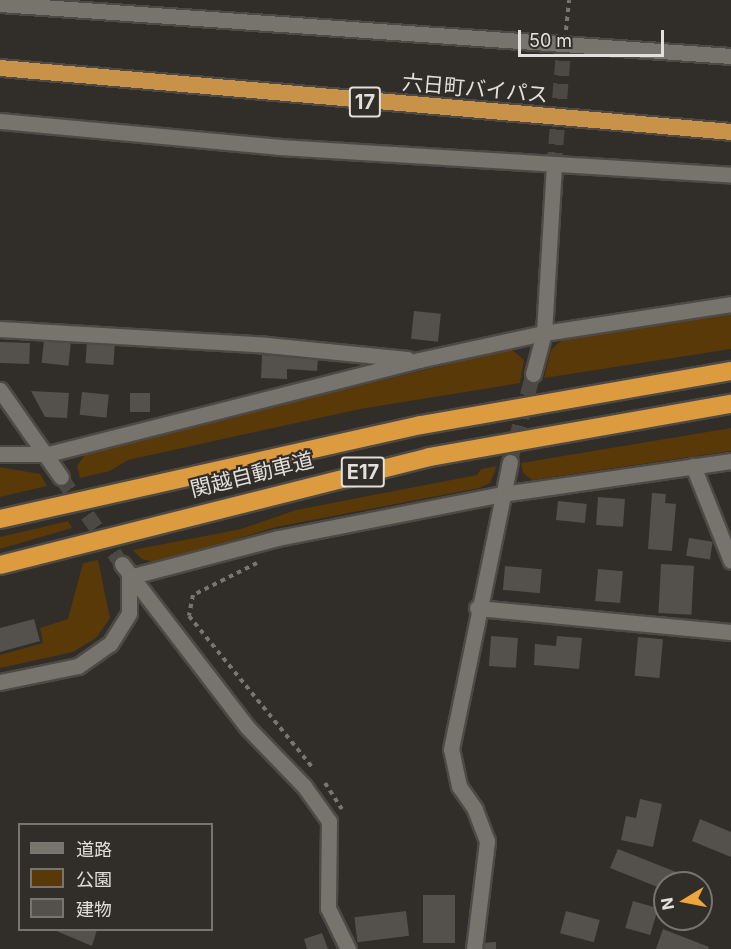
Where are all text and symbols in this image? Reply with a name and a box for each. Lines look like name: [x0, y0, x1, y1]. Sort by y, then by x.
scale bar: [521, 18, 666, 56]
text: 50 m: [529, 30, 572, 51]
street label: 六日町バイパス: [401, 70, 549, 108]
road number: 17: [348, 85, 382, 119]
street label: 関越自動車道: [188, 448, 316, 502]
road number: E17: [340, 455, 386, 489]
legend: [18, 823, 213, 931]
text: 道路: [76, 839, 112, 860]
text: 公園: [76, 869, 112, 890]
north arrow: [653, 871, 713, 931]
text: N: [656, 896, 678, 912]
text: 建物: [76, 899, 112, 920]

